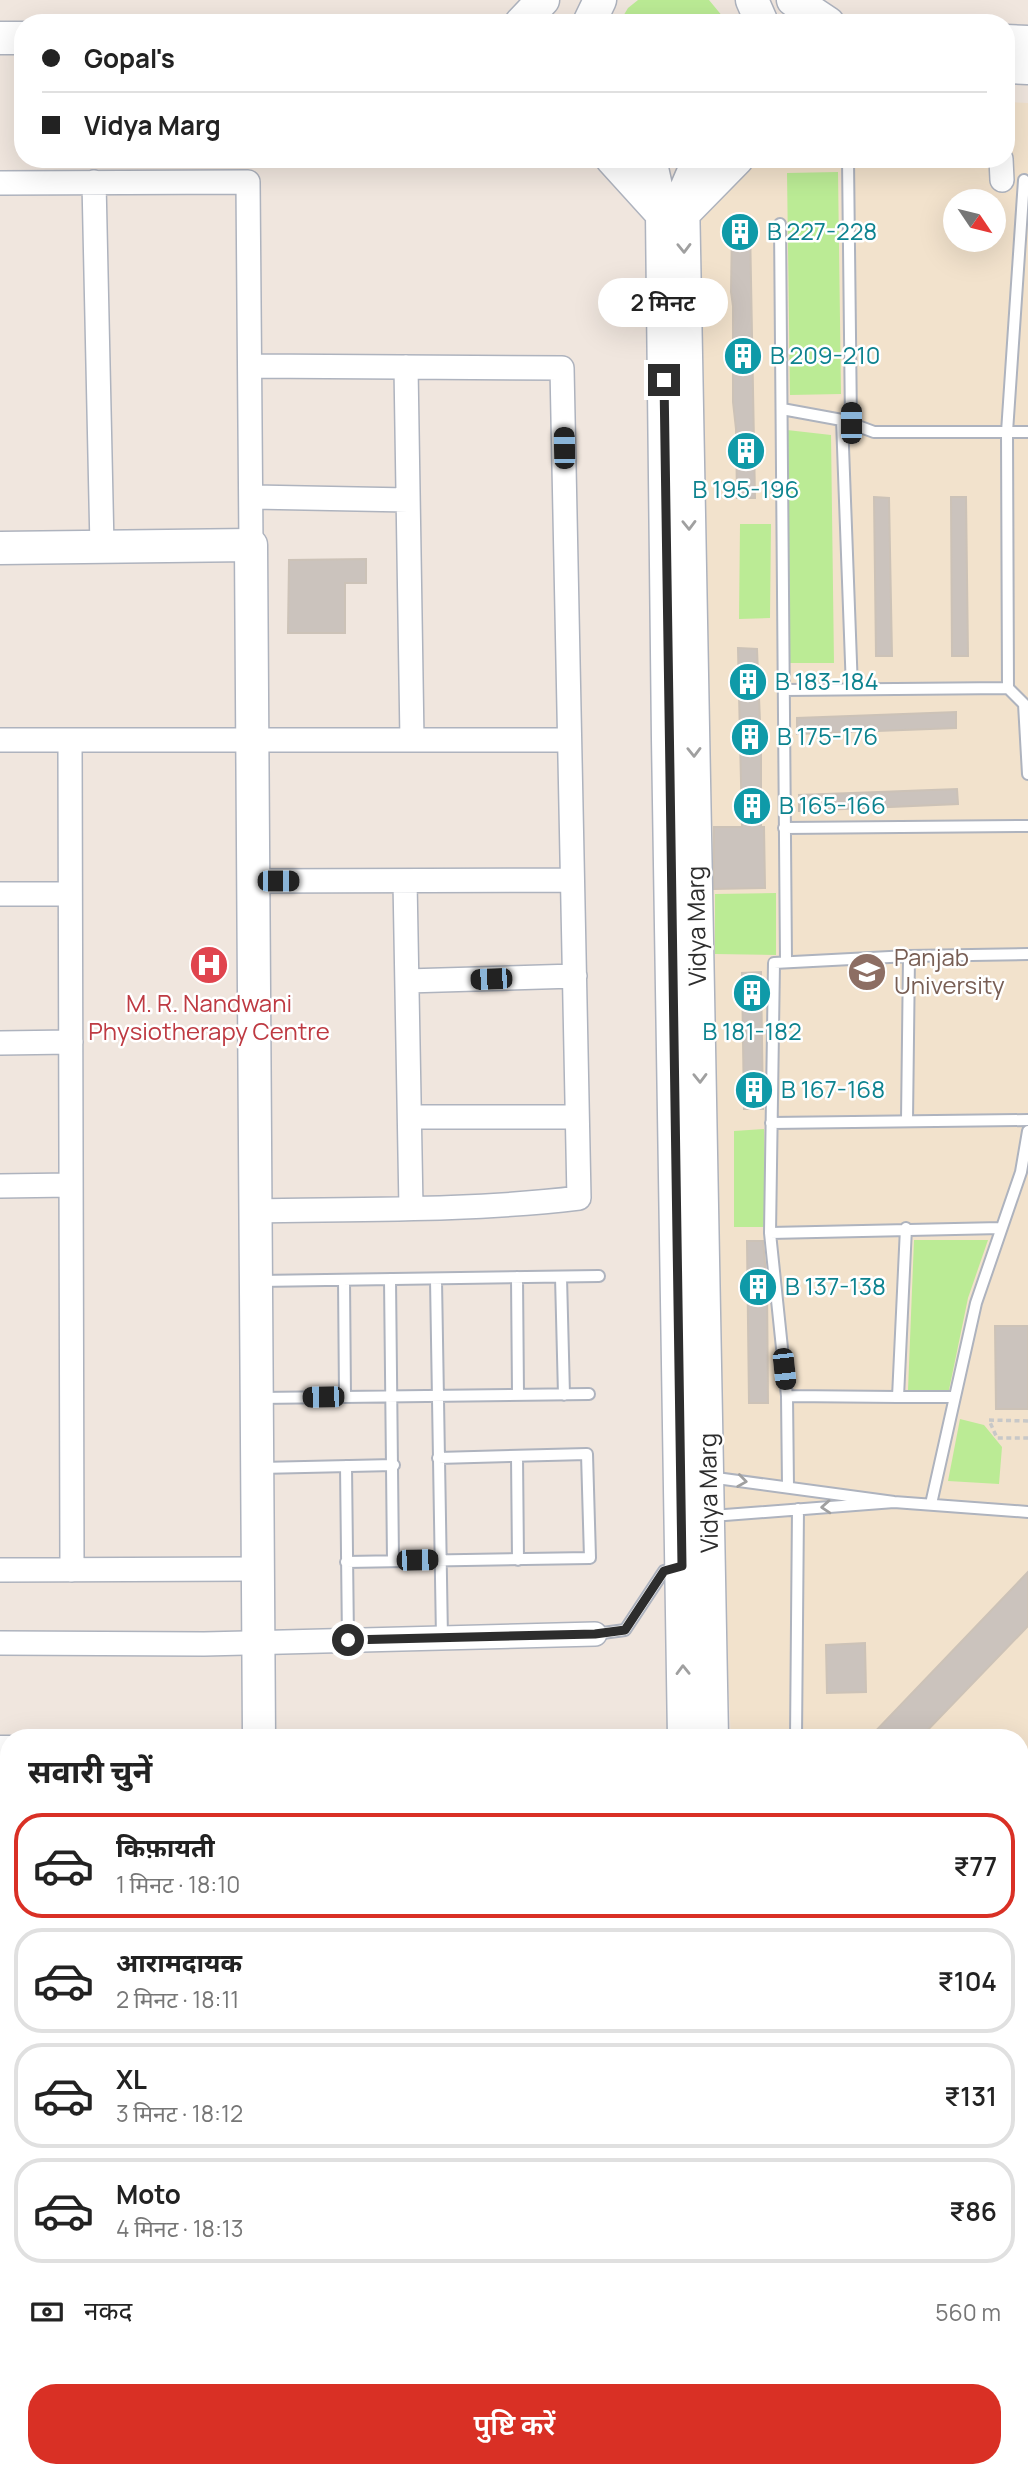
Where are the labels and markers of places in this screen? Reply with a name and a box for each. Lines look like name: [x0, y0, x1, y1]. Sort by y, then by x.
building icon: B 227-228: [719, 211, 761, 253]
place label: B 227-228: [767, 214, 877, 247]
building icon: B 209-210: [722, 335, 764, 377]
place label: B 209-210: [770, 338, 881, 371]
building icon: B 195-196: [725, 430, 767, 472]
place label: B 195-196: [693, 472, 799, 505]
building icon: B 183-184: [727, 661, 769, 703]
place label: B 183-184: [775, 664, 879, 697]
building icon: B 175-176: [729, 716, 771, 758]
place label: B 175-176: [777, 719, 878, 752]
building icon: B 165-166: [731, 785, 773, 827]
place label: B 165-166: [779, 788, 886, 821]
place label: Panjab University: [894, 940, 1005, 1001]
hospital icon: M. R. Nandwani Physiotherapy Centre: [188, 944, 230, 986]
school or university icon: Panjab University: [846, 951, 888, 993]
building icon: B 181-182: [731, 972, 773, 1014]
place label: M. R. Nandwani Physiotherapy Centre: [88, 986, 330, 1047]
place label: B 181-182: [702, 1014, 802, 1047]
building icon: B 167-168: [733, 1069, 775, 1111]
place label: B 167-168: [781, 1072, 885, 1105]
building icon: B 137-138: [737, 1266, 779, 1308]
place label: B 137-138: [785, 1269, 886, 1302]

